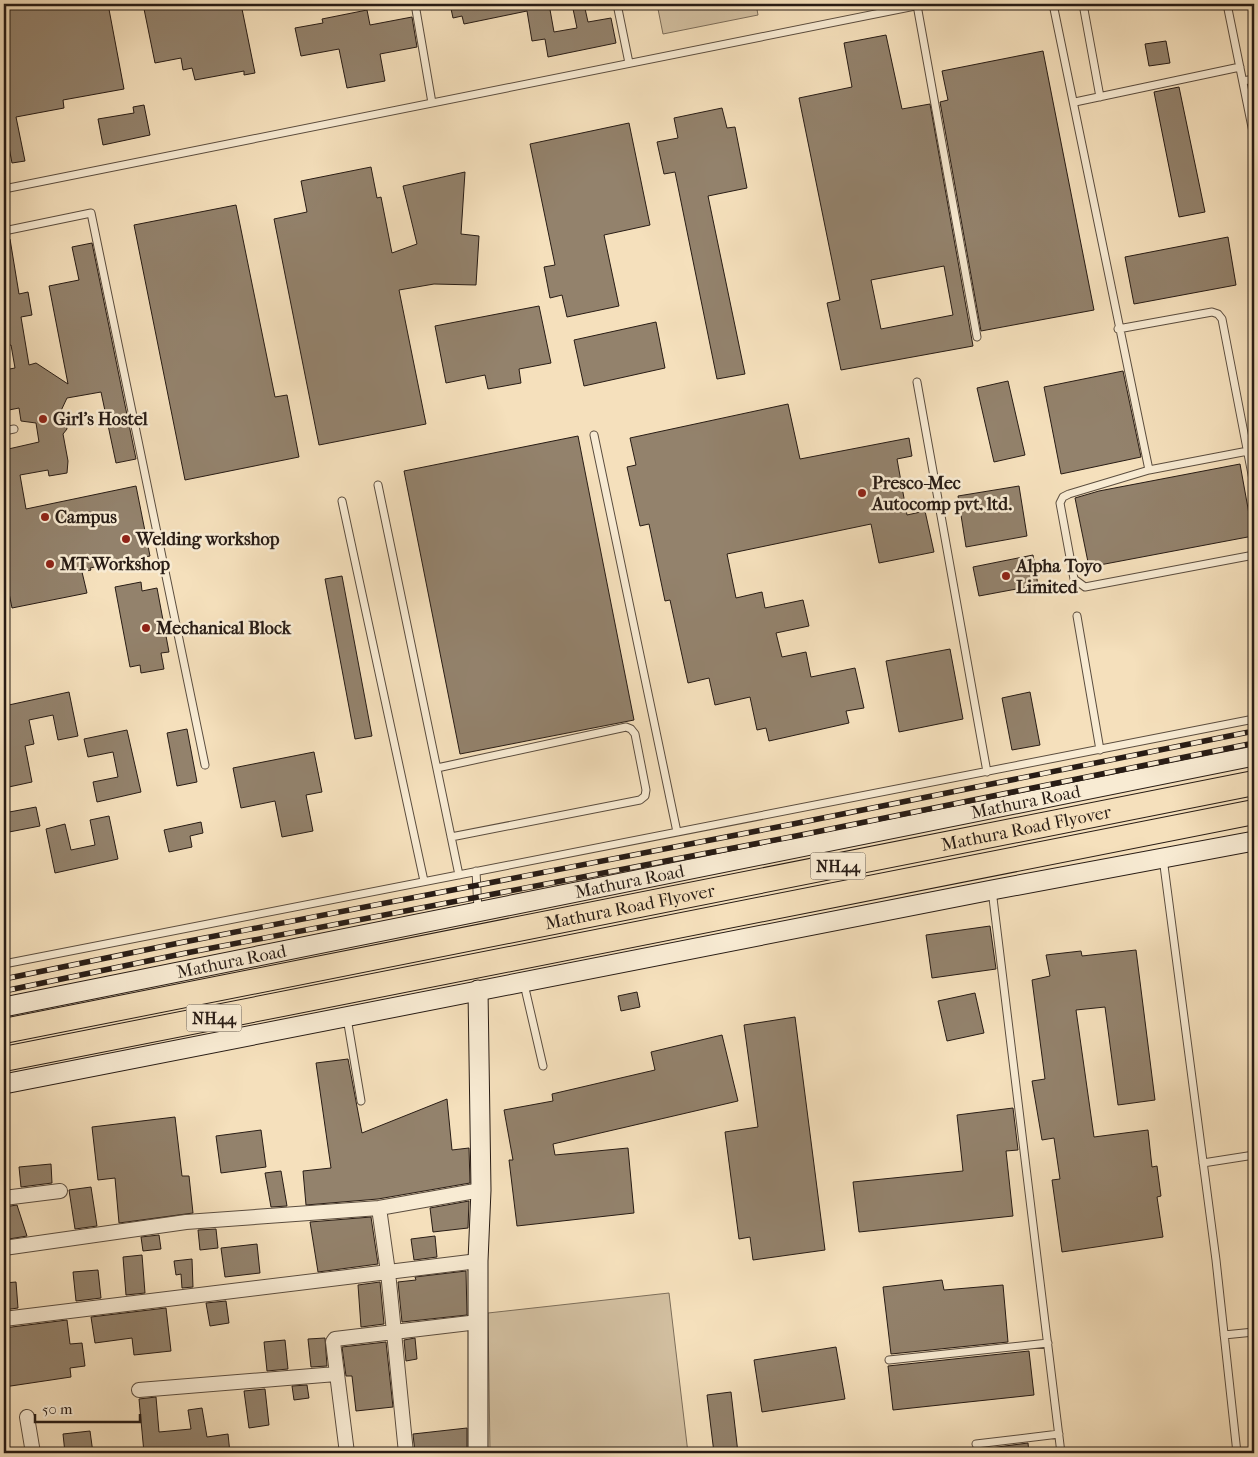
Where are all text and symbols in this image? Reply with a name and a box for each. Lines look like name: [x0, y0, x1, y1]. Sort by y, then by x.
place label: Girl's Hostel: [53, 409, 149, 430]
marker: Girl's Hostel: [37, 413, 49, 425]
place label: Presco-Mec Autocomp pvt. ltd.: [871, 473, 1012, 515]
marker: Presco-Mec Autocomp pvt. ltd.: [856, 487, 868, 499]
place label: Campus: [55, 507, 117, 528]
marker: Campus: [39, 511, 51, 523]
place label: Welding workshop: [135, 529, 280, 550]
marker: Welding workshop: [120, 533, 132, 545]
place label: MT Workshop: [59, 554, 170, 575]
place label: Alpha Toyo Limited: [1015, 556, 1102, 598]
marker: MT Workshop: [44, 558, 56, 570]
marker: Alpha Toyo Limited: [1000, 570, 1012, 582]
place label: Mechanical Block: [155, 618, 292, 639]
marker: Mechanical Block: [140, 622, 152, 634]
street label: Mathura Road: [969, 781, 1083, 824]
street label: Mathura Road Flyover: [939, 802, 1113, 856]
road number: NH44: [810, 852, 866, 879]
street label: Mathura Road: [573, 861, 686, 903]
street label: Mathura Road Flyover: [543, 880, 717, 934]
street label: Mathura Road: [175, 941, 288, 983]
road number: NH44: [186, 1004, 242, 1032]
scale bar: [35, 1392, 140, 1424]
text: 50 m: [42, 1400, 73, 1418]

